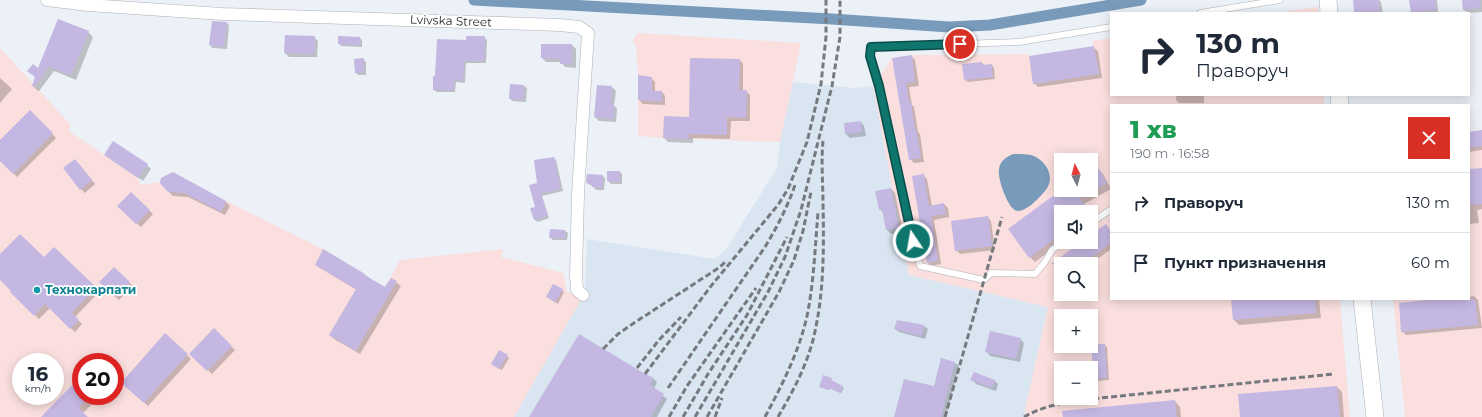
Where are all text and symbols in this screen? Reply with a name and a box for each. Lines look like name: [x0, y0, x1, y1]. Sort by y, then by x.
street label: Lvivska Street: [410, 12, 492, 29]
text: 130 m: [1196, 26, 1280, 60]
pin: [943, 27, 977, 61]
icon: right: [1130, 28, 1182, 80]
icon: arrive: [949, 33, 971, 55]
text: Праворуч: [1196, 60, 1289, 82]
text: 1 хв: [1130, 115, 1177, 144]
button: close: [1408, 117, 1450, 159]
text: 190 m · 16:58: [1130, 145, 1210, 161]
north arrow: [1054, 153, 1098, 197]
map controls: [1054, 153, 1098, 405]
icon: right: [1130, 192, 1152, 214]
text: Праворуч: [1164, 193, 1244, 212]
text: 130 m: [1406, 193, 1450, 212]
button: sound: [1054, 205, 1098, 249]
position arrow: [892, 220, 934, 262]
icon: arrive: [1130, 252, 1152, 274]
text: Пункт призначення: [1164, 253, 1326, 272]
text: 60 m: [1411, 253, 1450, 272]
button: search: [1054, 257, 1098, 301]
place label: Технокарпати: [45, 282, 136, 297]
marker: Технокарпати: [32, 285, 42, 295]
button: +: [1054, 309, 1098, 353]
speed limit sign: 20: [72, 353, 124, 405]
button: −: [1054, 361, 1098, 405]
text: 16: [28, 362, 48, 386]
text: km/h: [25, 382, 51, 395]

